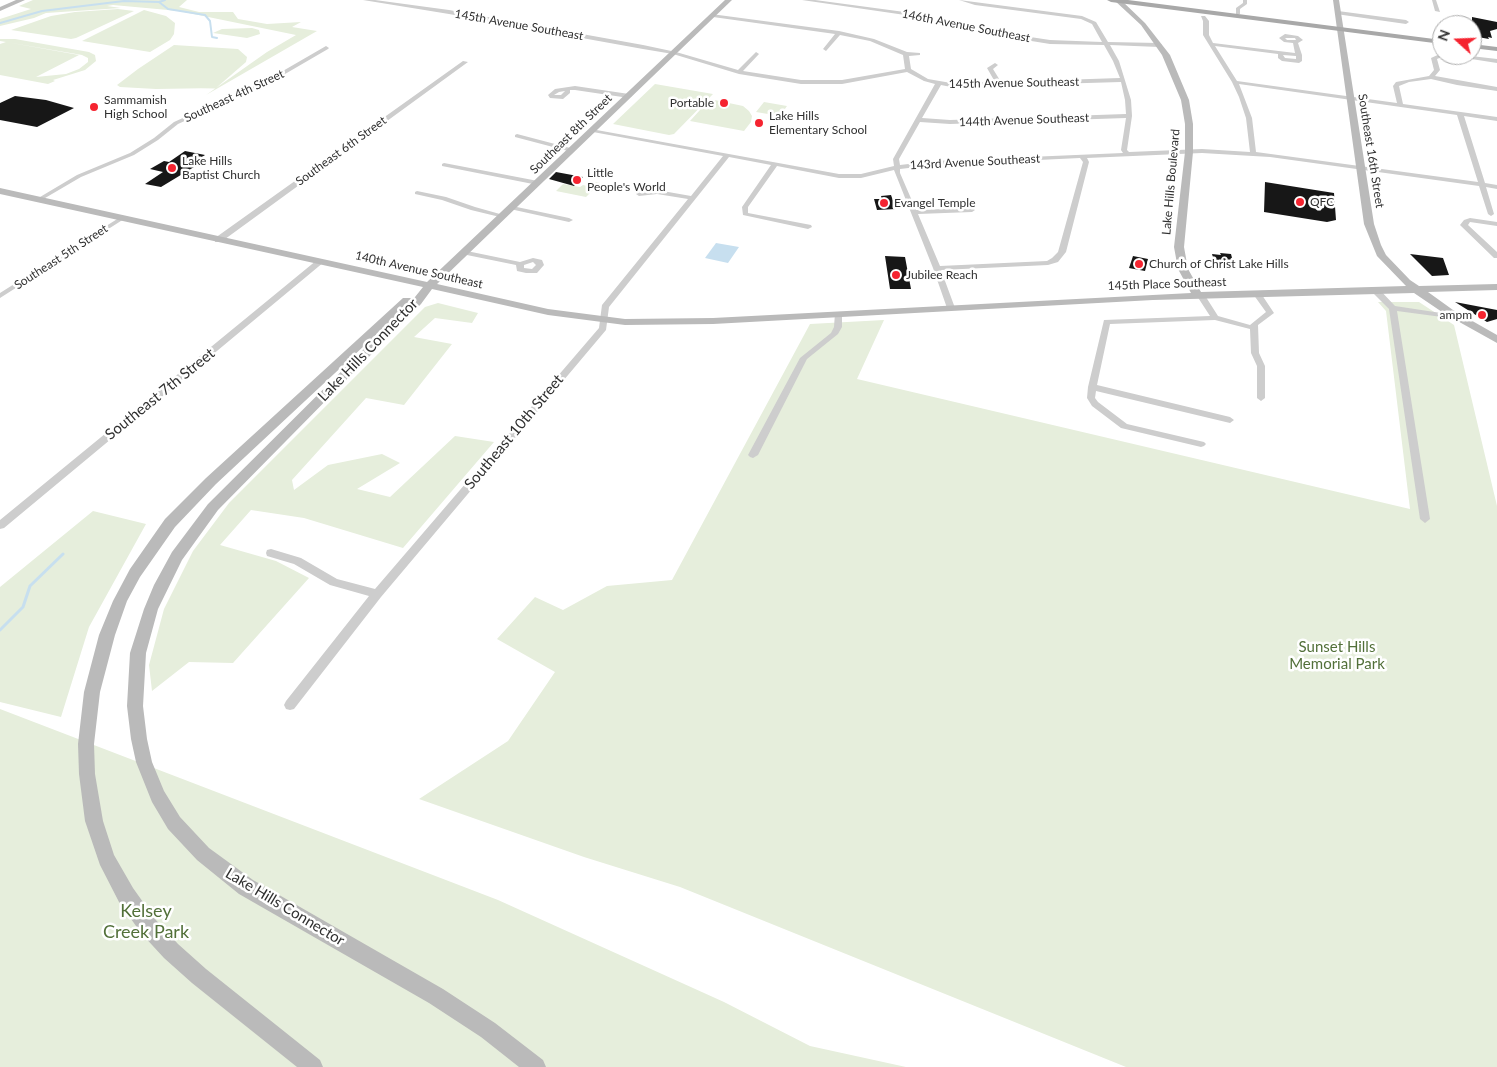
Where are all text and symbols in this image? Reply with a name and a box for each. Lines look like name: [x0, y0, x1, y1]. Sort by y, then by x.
street label: 146th Avenue Southeast: [901, 6, 1031, 46]
street label: 145th Avenue Southeast: [453, 7, 585, 43]
north arrow: [1432, 15, 1482, 65]
text: N: [1434, 27, 1453, 43]
street label: Southeast 4th Street: [182, 67, 286, 125]
street label: 145th Avenue Southeast: [949, 75, 1079, 91]
street label: Southeast 8th Street: [527, 91, 615, 177]
place label: Sammamish High School: [104, 93, 167, 121]
street label: Southeast 16th Street: [1355, 93, 1387, 209]
place label: Portable: [670, 96, 714, 110]
marker: Portable: [718, 97, 730, 109]
marker: Sammamish High School: [88, 101, 100, 113]
place label: Lake Hills Elementary School: [769, 109, 867, 137]
street label: 144th Avenue Southeast: [959, 111, 1089, 129]
street label: Southeast 6th Street: [293, 113, 389, 189]
marker: Lake Hills Elementary School: [753, 117, 765, 129]
street label: Lake Hills Boulevard: [1159, 128, 1183, 236]
street label: 143rd Avenue Southeast: [910, 151, 1040, 173]
place label: Lake Hills Baptist Church: [182, 154, 260, 182]
marker: Lake Hills Baptist Church: [166, 162, 178, 174]
place label: Little People's World: [587, 166, 666, 194]
marker: Little People's World: [571, 174, 583, 186]
place label: QFC: [1310, 195, 1334, 209]
place label: Evangel Temple: [894, 196, 975, 210]
marker: QFC: [1294, 196, 1306, 208]
marker: Evangel Temple: [878, 197, 890, 209]
street label: Southeast 5th Street: [12, 221, 110, 293]
street label: 140th Avenue Southeast: [354, 248, 484, 292]
place label: Church of Christ Lake Hills: [1149, 257, 1289, 271]
marker: Church of Christ Lake Hills: [1133, 258, 1145, 270]
place label: Jubilee Reach: [906, 268, 978, 282]
marker: Jubilee Reach: [890, 269, 902, 281]
street label: 145th Place Southeast: [1107, 275, 1227, 293]
street label: Lake Hills Connector: [314, 295, 422, 405]
place label: ampm: [1440, 308, 1472, 322]
marker: ampm: [1476, 309, 1488, 321]
street label: Southeast 7th Street: [102, 344, 218, 444]
street label: Southeast 10th Street: [461, 371, 567, 493]
park label: Sunset Hills Memorial Park: [1289, 638, 1385, 673]
street label: Lake Hills Connector: [222, 864, 348, 950]
park label: Kelsey Creek Park: [103, 900, 189, 942]

